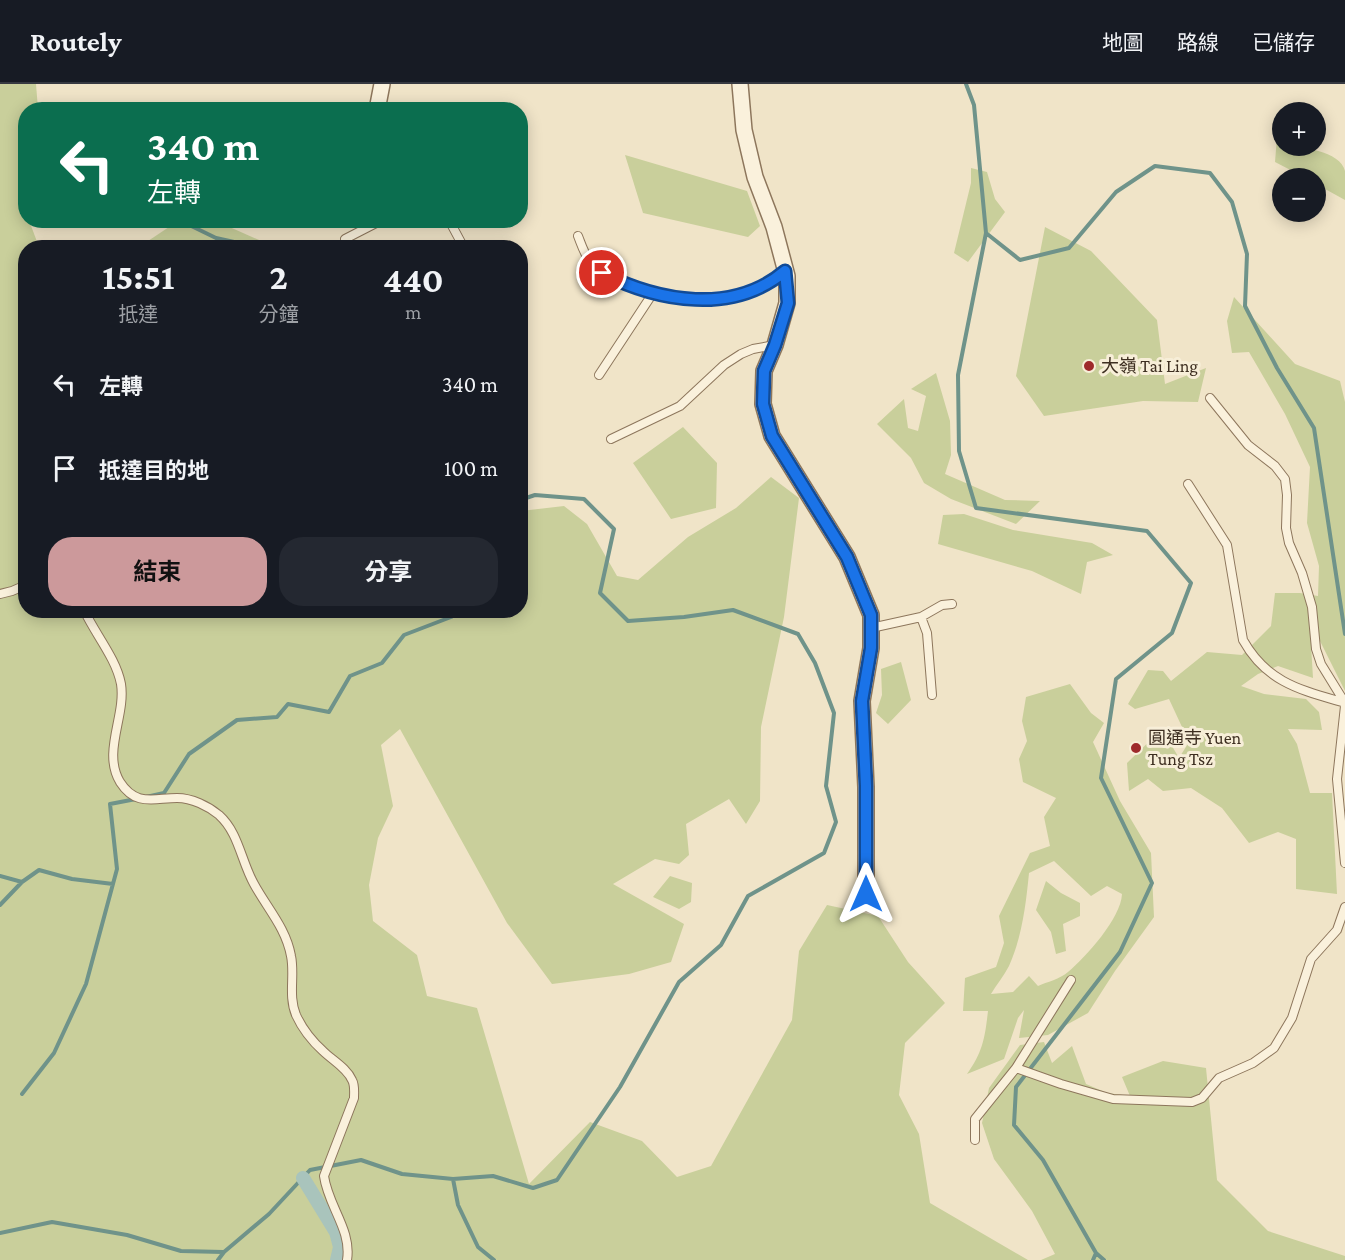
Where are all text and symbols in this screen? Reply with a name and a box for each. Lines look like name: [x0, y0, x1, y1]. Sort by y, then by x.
text: Routely: [30, 26, 122, 57]
text: 地圖: [1102, 31, 1144, 55]
text: 路線: [1177, 31, 1219, 55]
text: 已儲存: [1252, 31, 1315, 55]
map controls: [1272, 102, 1326, 222]
button: +: [1272, 102, 1326, 156]
text: 340 m: [147, 122, 259, 169]
icon: left: [48, 126, 126, 204]
button: −: [1272, 168, 1326, 222]
text: 左轉: [147, 178, 201, 208]
pin: [576, 247, 627, 298]
icon: arrive: [585, 256, 618, 289]
text: 15:51: [102, 257, 174, 297]
text: 2: [269, 257, 288, 297]
text: 440: [383, 260, 444, 300]
text: m: [405, 301, 421, 323]
text: 抵達: [118, 303, 158, 325]
text: 分鐘: [259, 303, 299, 325]
place label: 大嶺 Tai Ling: [1101, 356, 1198, 376]
marker: 大嶺 Tai Ling: [1082, 359, 1096, 373]
icon: left: [48, 368, 81, 401]
text: 340 m: [442, 372, 498, 397]
text: 左轉: [99, 374, 143, 399]
icon: arrive: [48, 452, 81, 485]
text: 100 m: [444, 456, 498, 481]
text: 抵達目的地: [99, 458, 209, 483]
button: 結束: [48, 537, 267, 606]
button: 分享: [279, 537, 498, 606]
place label: 圓通寺 Yuen Tung Tsz: [1148, 728, 1242, 769]
marker: 圓通寺 Yuen Tung Tsz: [1129, 741, 1143, 755]
position arrow: [834, 862, 898, 926]

